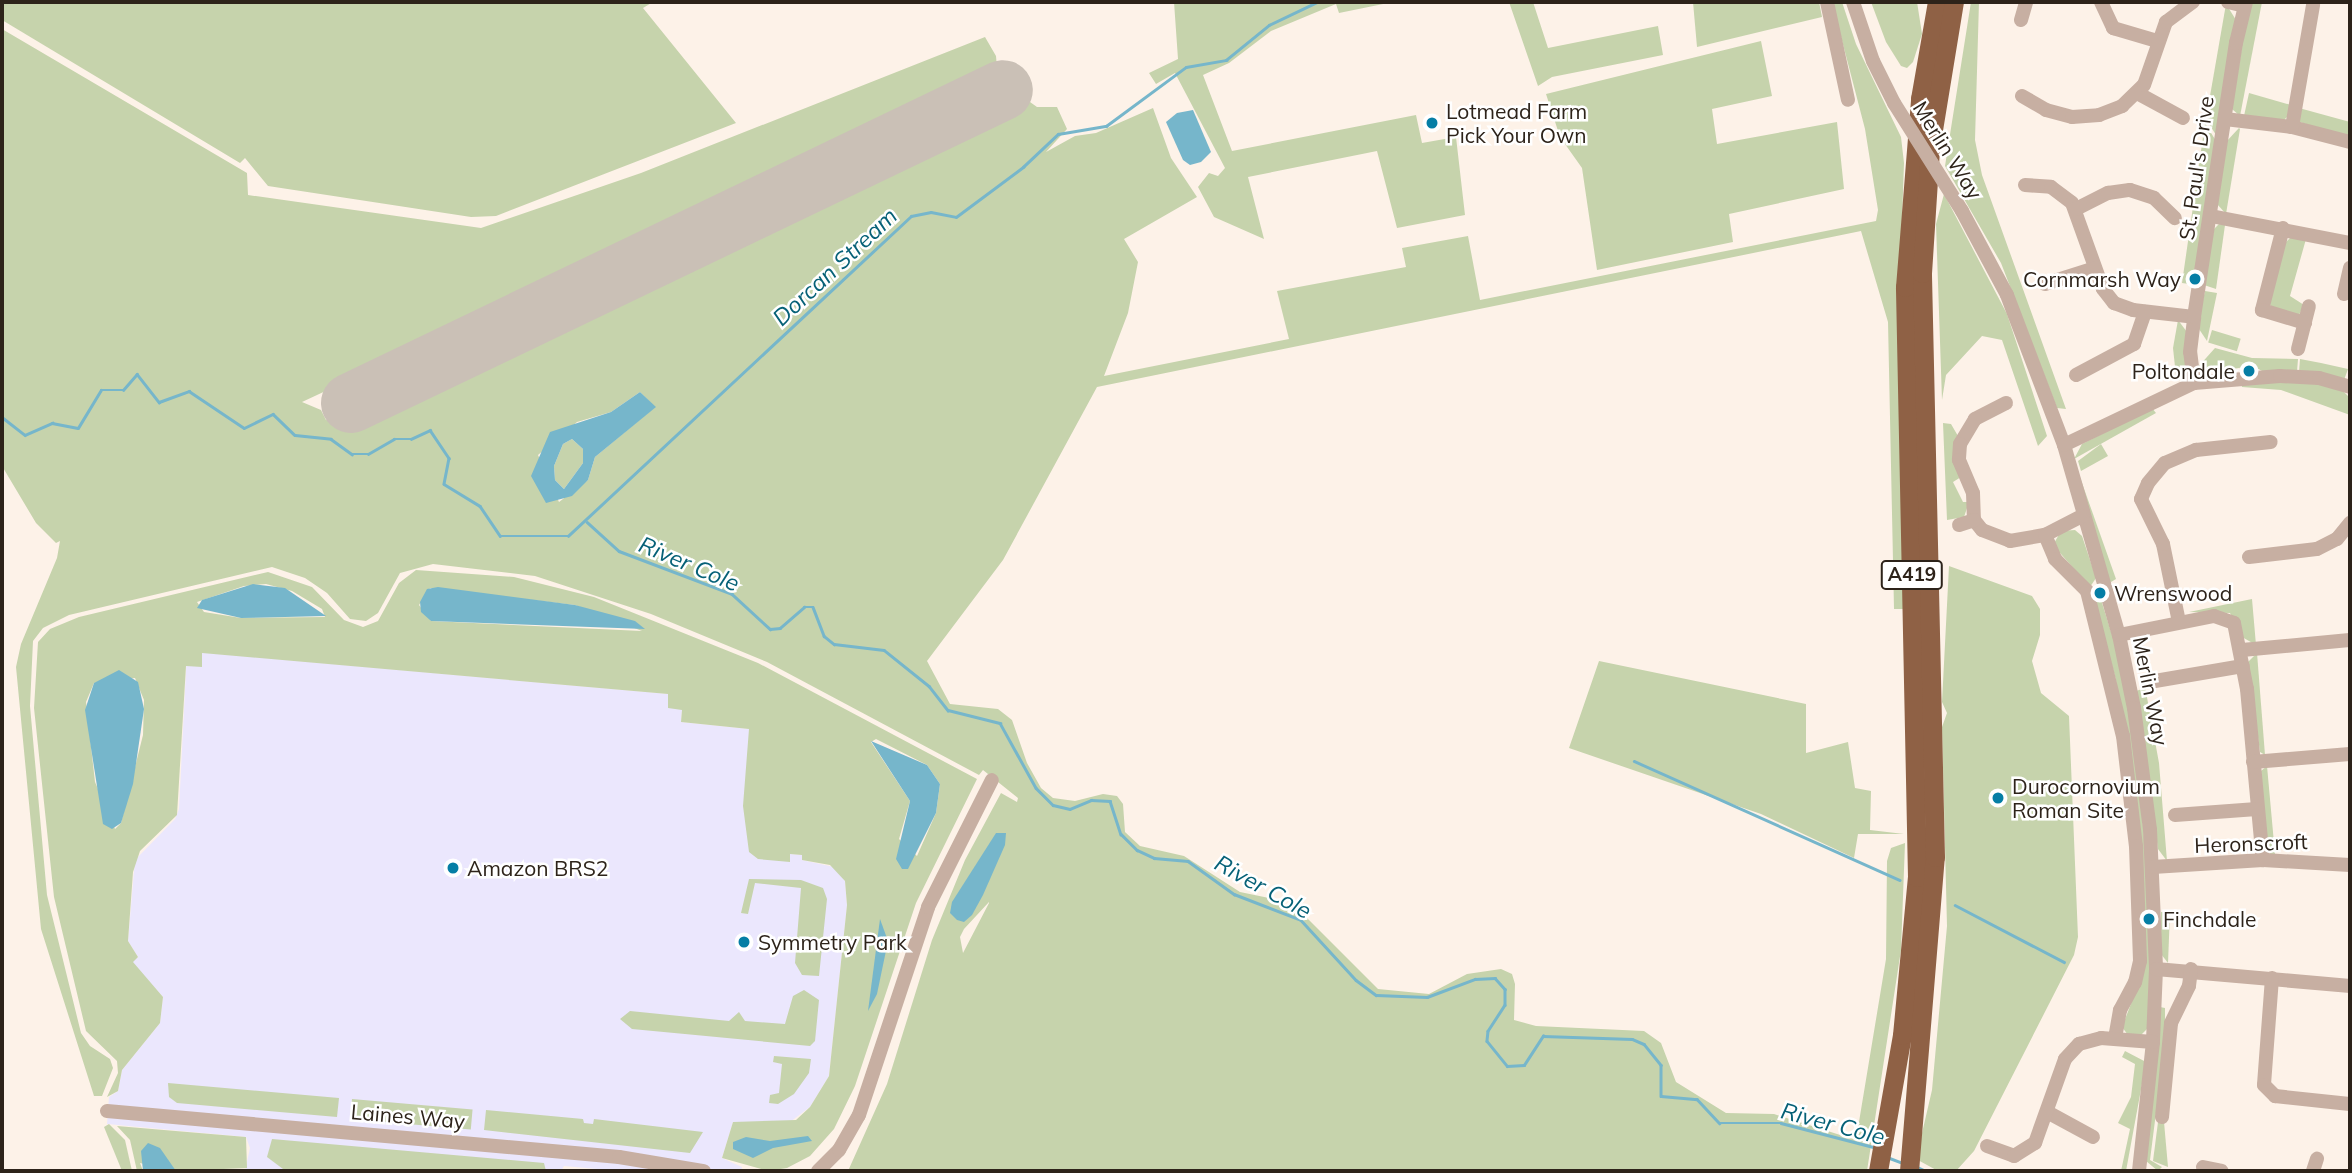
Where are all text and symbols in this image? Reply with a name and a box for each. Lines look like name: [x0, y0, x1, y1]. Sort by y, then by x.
street label: St. Paul's Drive: [2173, 94, 2219, 242]
street label: Merlin Way: [1908, 96, 1988, 204]
place label: Lotmead Farm Pick Your Own: [1446, 98, 1587, 148]
marker: Lotmead Farm Pick Your Own: [1424, 115, 1440, 131]
water label: Dorcan Stream: [767, 202, 903, 332]
place label: Cornmarsh Way: [2023, 266, 2181, 292]
marker: Cornmarsh Way: [2187, 271, 2203, 287]
place label: Poltondale: [2132, 358, 2235, 384]
marker: Poltondale: [2241, 363, 2257, 379]
water label: River Cole: [635, 531, 743, 597]
road number: A419: [1881, 560, 1944, 590]
place label: Wrenswood: [2114, 580, 2232, 606]
marker: Wrenswood: [2092, 585, 2108, 601]
street label: Merlin Way: [2128, 634, 2174, 748]
place label: Durocornovium Roman Site: [2012, 773, 2160, 823]
marker: Durocornovium Roman Site: [1990, 790, 2006, 806]
street label: Heronscroft: [2194, 828, 2308, 858]
water label: River Cole: [1210, 849, 1316, 925]
place label: Amazon BRS2: [467, 855, 608, 881]
marker: Amazon BRS2: [445, 860, 461, 876]
place label: Finchdale: [2163, 906, 2256, 932]
marker: Finchdale: [2141, 911, 2157, 927]
place label: Symmetry Park: [758, 929, 907, 955]
marker: Symmetry Park: [736, 934, 752, 950]
water label: River Cole: [1778, 1097, 1888, 1151]
street label: Laines Way: [350, 1098, 466, 1134]

